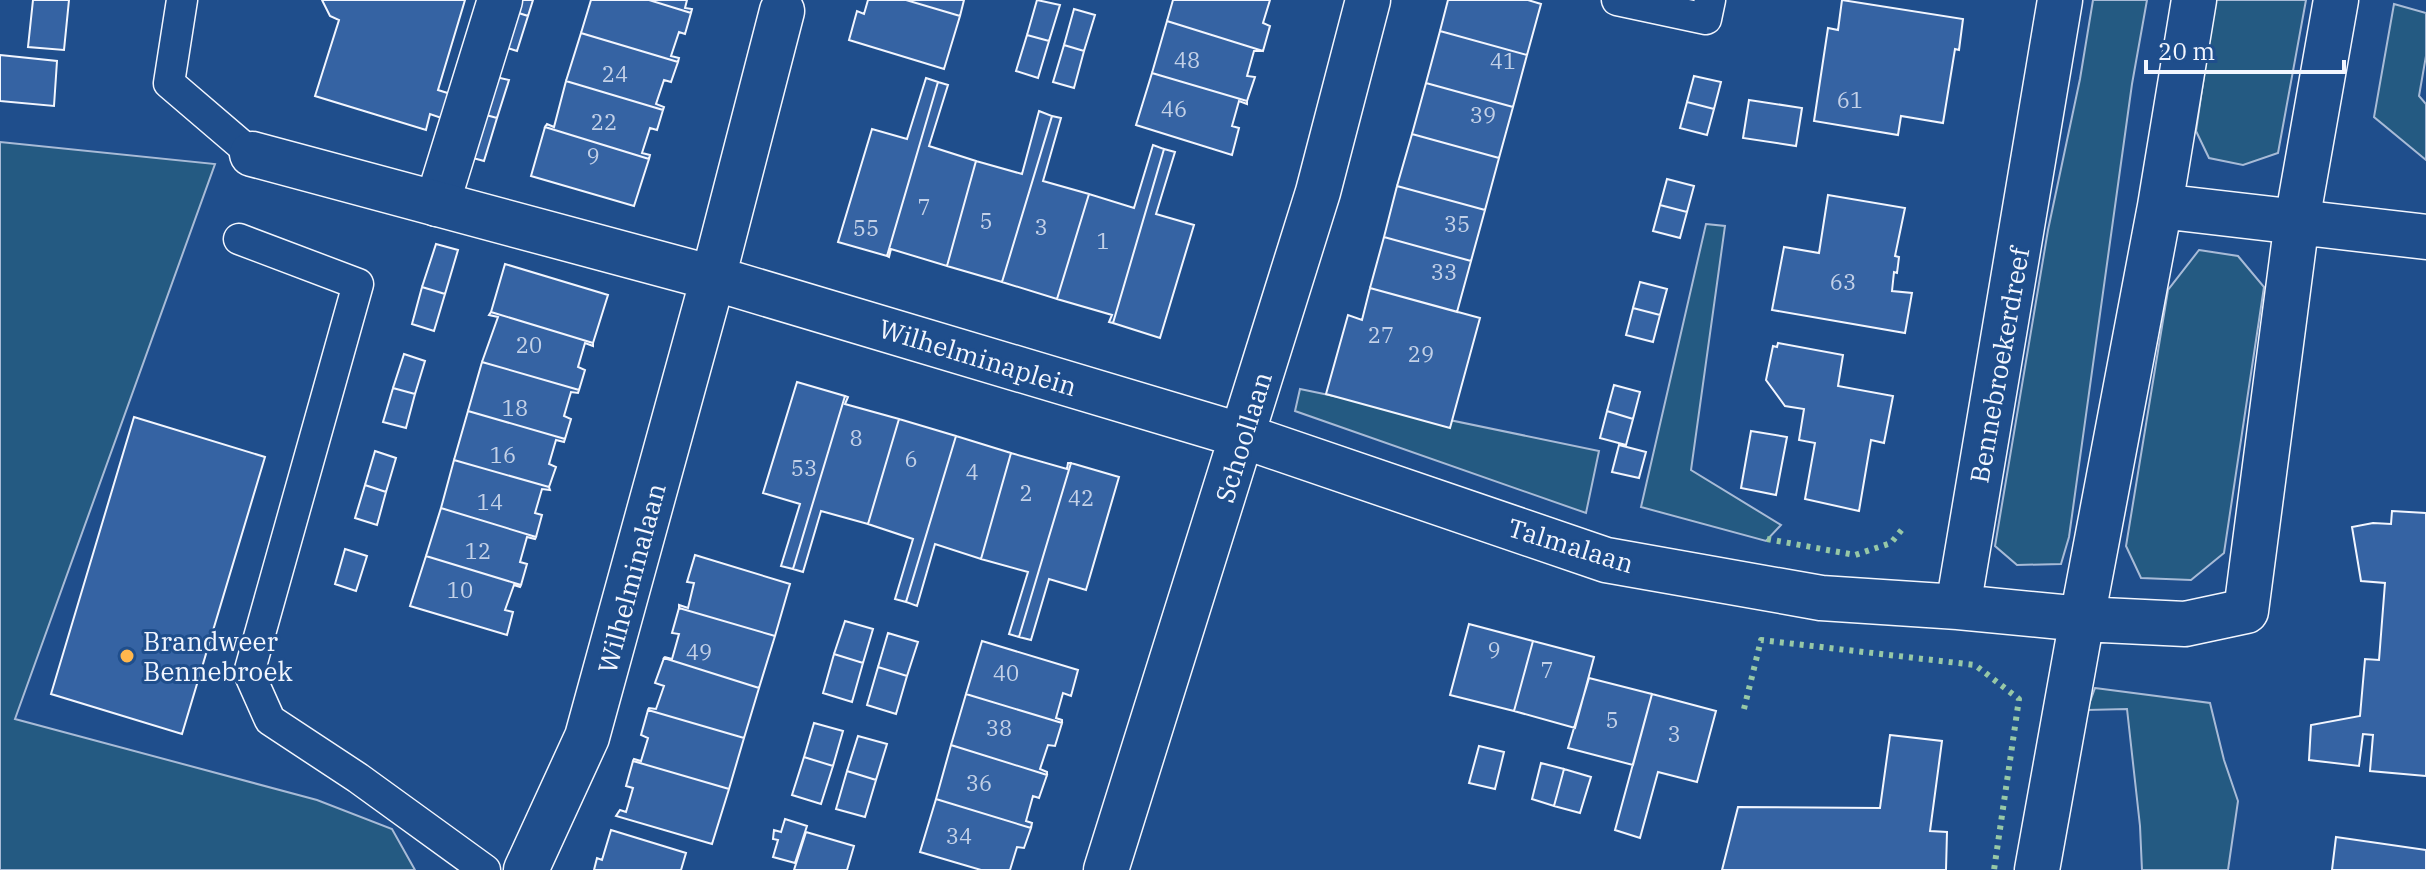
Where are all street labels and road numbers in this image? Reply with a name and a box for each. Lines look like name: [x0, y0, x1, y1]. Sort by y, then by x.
street label: Bennebroekerdreef: [1962, 242, 2037, 486]
street label: Wilhelminaplein: [875, 311, 1081, 403]
street label: Schoollaan: [1207, 367, 1279, 507]
street label: Wilhelminalaan: [589, 479, 673, 677]
street label: Talmalaan: [1504, 510, 1638, 580]

